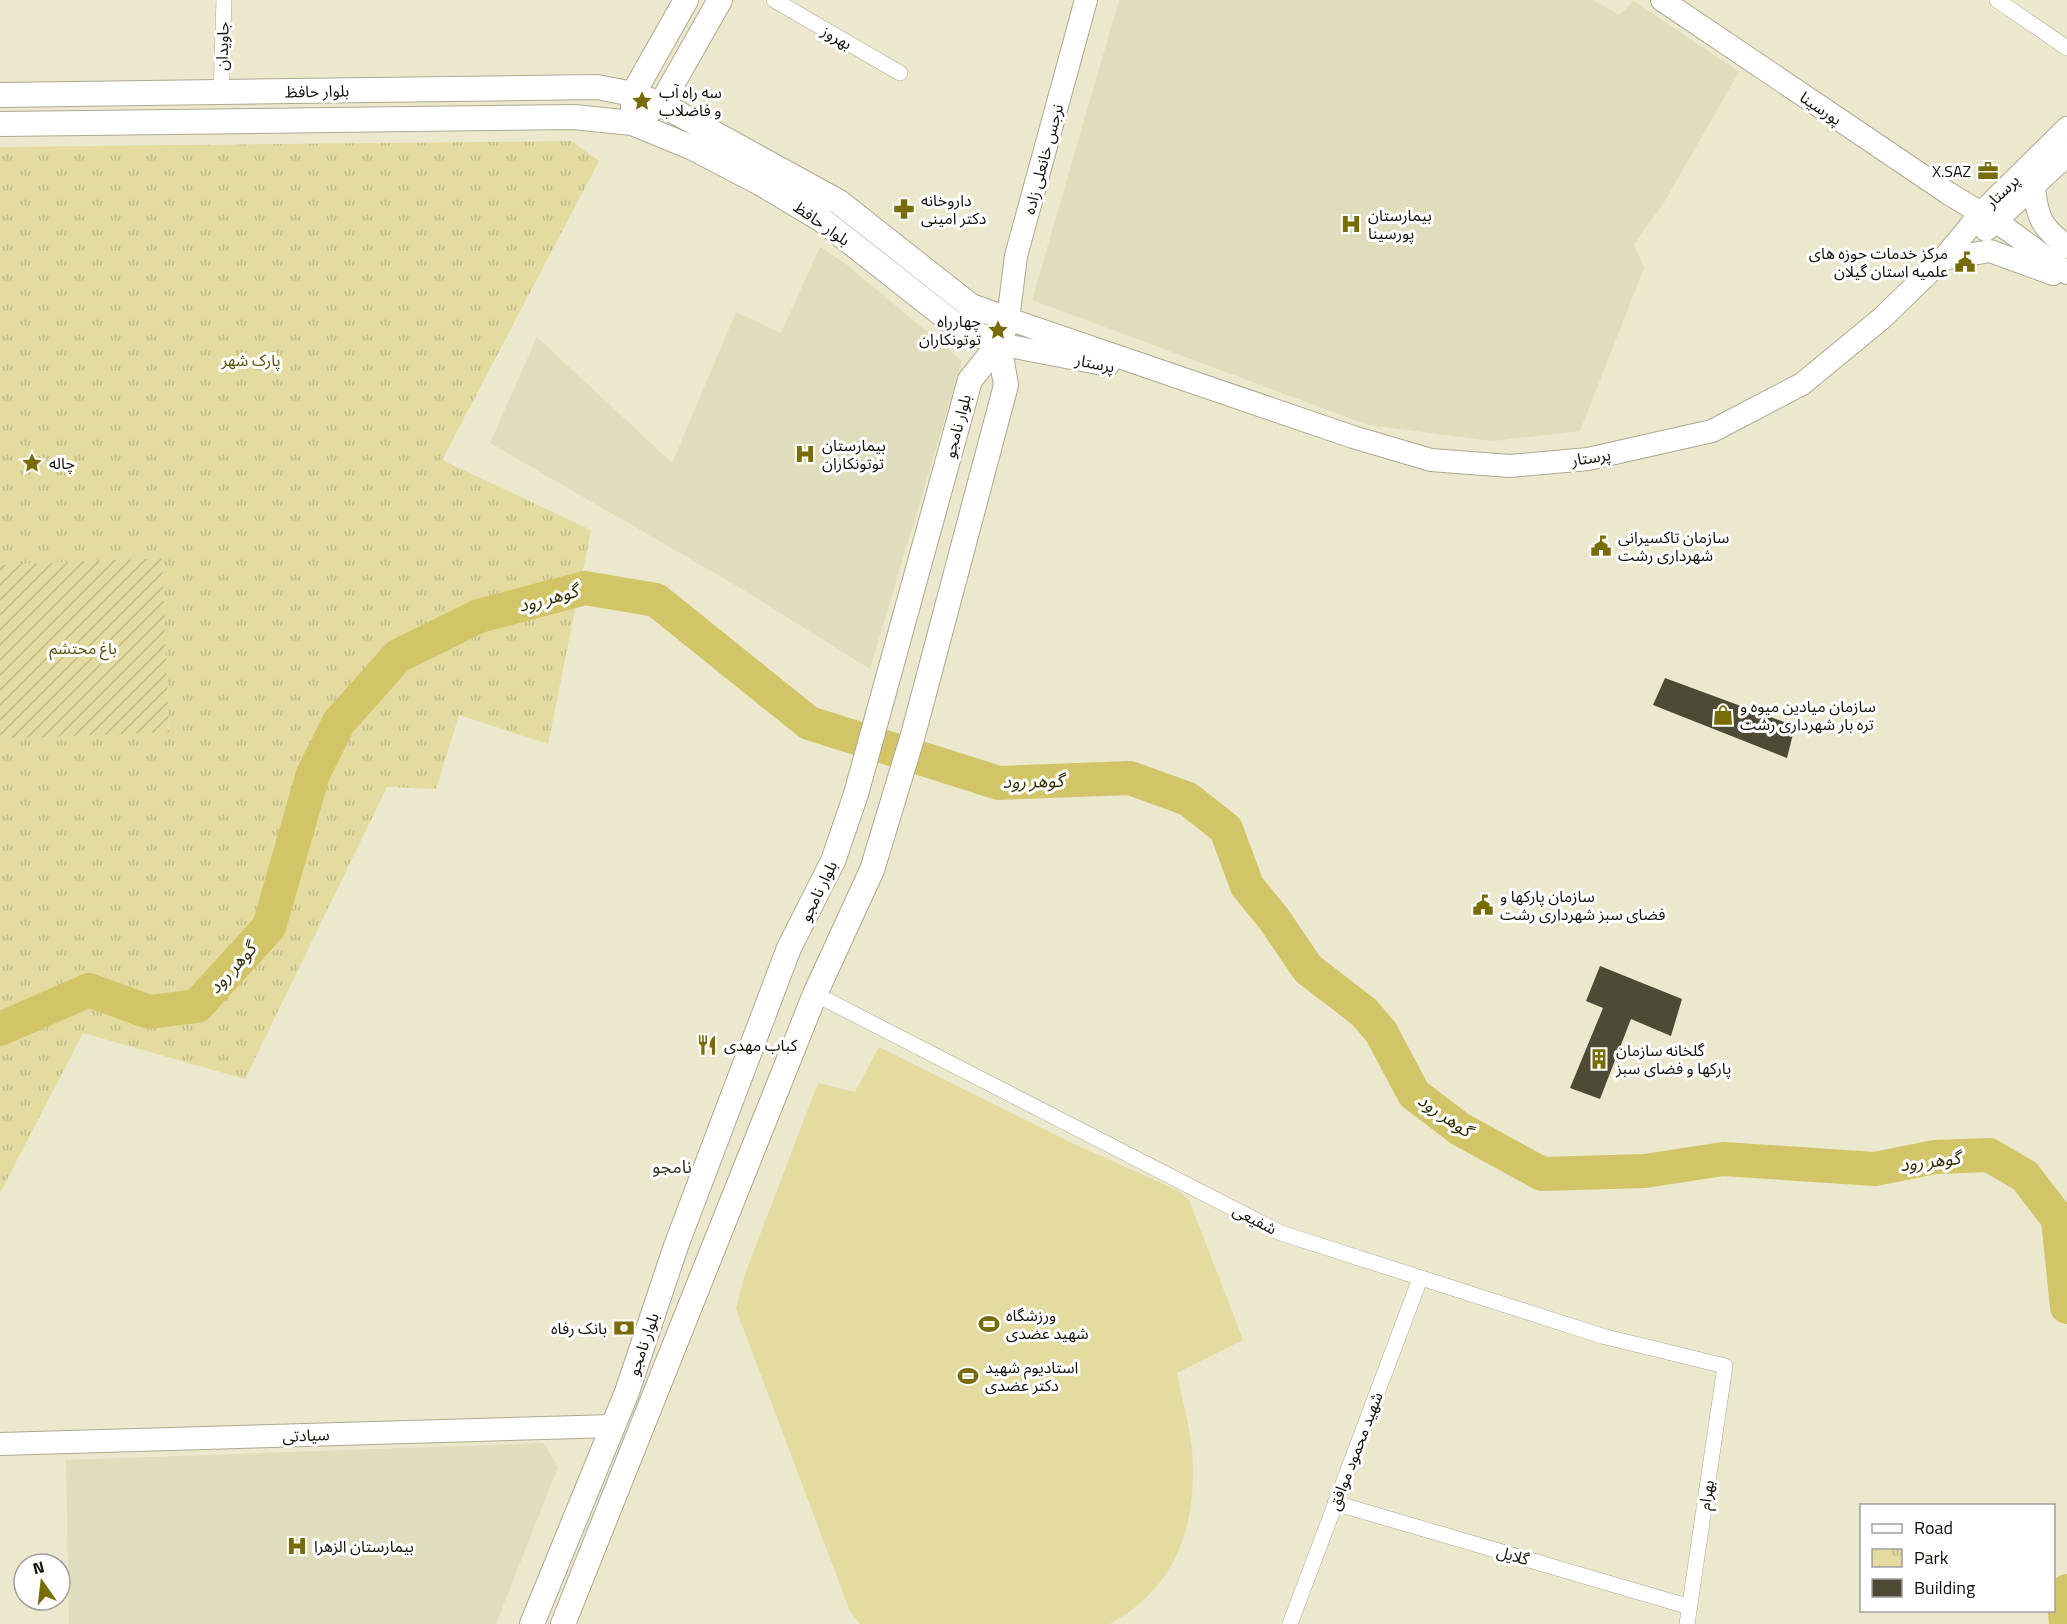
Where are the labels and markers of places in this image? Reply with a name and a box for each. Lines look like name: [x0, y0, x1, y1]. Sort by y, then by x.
place label: سه راه آب و فاضلاب: [659, 80, 722, 122]
place icon: سه راه آب و فاضلاب: [630, 89, 654, 113]
place label: X.SAZ: [1932, 159, 1971, 183]
office icon: X.SAZ: [1976, 159, 2000, 183]
place label: داروخانه دکتر امینی: [921, 188, 987, 230]
pharmacy icon: داروخانه دکتر امینی: [892, 197, 916, 221]
place label: بیمارستان پورسینا: [1368, 203, 1432, 245]
hospital icon: بیمارستان پورسینا: [1339, 212, 1363, 236]
place label: مرکز خدمات حوزه های علمیه استان گیلان: [1809, 241, 1948, 283]
public building icon: مرکز خدمات حوزه های علمیه استان گیلان: [1953, 250, 1977, 274]
place label: چهارراه توتونکاران: [919, 309, 981, 351]
place icon: چهارراه توتونکاران: [986, 318, 1010, 342]
place label: بیمارستان توتونکاران: [822, 433, 886, 475]
hospital icon: بیمارستان توتونکاران: [793, 442, 817, 466]
place icon: چاله: [20, 451, 44, 475]
place label: چاله: [49, 451, 75, 475]
place label: سازمان تاکسیرانی شهرداری رشت: [1618, 525, 1729, 567]
public building icon: سازمان تاکسیرانی شهرداری رشت: [1589, 534, 1613, 558]
place label: سازمان میادین میوه و تره بار شهرداری رشت: [1740, 694, 1876, 736]
shop icon: سازمان میادین میوه و تره بار شهرداری رشت: [1711, 703, 1735, 727]
place label: سازمان پارکها و فضای سبز شهرداری رشت: [1500, 884, 1666, 926]
public building icon: سازمان پارکها و فضای سبز شهرداری رشت: [1471, 893, 1495, 917]
restaurant icon: کباب مهدی: [695, 1033, 719, 1057]
place label: کباب مهدی: [724, 1033, 798, 1057]
place label: گلخانه سازمان پارکها و فضای سبز: [1615, 1038, 1731, 1080]
building icon: گلخانه سازمان پارکها و فضای سبز: [1587, 1047, 1611, 1071]
place label: ورزشگاه شهید عضدی: [1006, 1303, 1089, 1345]
sports icon: ورزشگاه شهید عضدی: [977, 1312, 1001, 1336]
place label: بانک رفاه: [551, 1316, 607, 1340]
bank icon: بانک رفاه: [612, 1316, 636, 1340]
place label: استادیوم شهید دکتر عضدی: [985, 1355, 1078, 1397]
sports icon: استادیوم شهید دکتر عضدی: [956, 1364, 980, 1388]
hospital icon: بیمارستان الزهرا: [285, 1534, 309, 1558]
place label: بیمارستان الزهرا: [314, 1534, 414, 1558]

